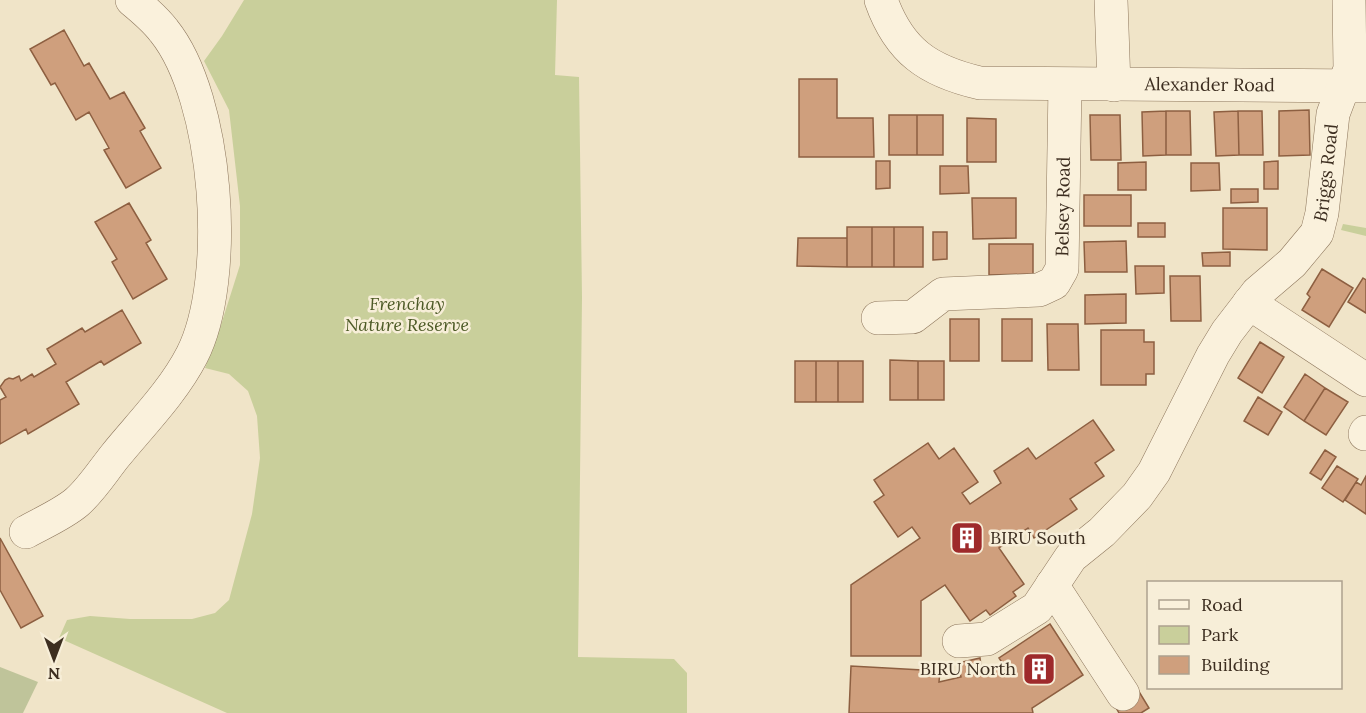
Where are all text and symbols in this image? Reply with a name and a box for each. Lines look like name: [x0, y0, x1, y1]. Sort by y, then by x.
street label: Alexander Road: [1143, 72, 1275, 96]
street label: Briggs Road: [1308, 122, 1343, 224]
street label: Belsey Road: [1050, 156, 1075, 257]
park label: Frenchay Nature Reserve: [345, 292, 469, 336]
building icon: BIRU South: [949, 520, 985, 556]
place label: BIRU South: [990, 526, 1086, 549]
legend: [1147, 581, 1342, 689]
text: Road: [1201, 593, 1243, 616]
text: Park: [1201, 623, 1239, 646]
north arrow: [24, 629, 84, 689]
building icon: BIRU North: [1021, 651, 1057, 687]
text: Building: [1201, 653, 1271, 676]
place label: BIRU North: [920, 657, 1016, 680]
text: N: [48, 664, 60, 684]

